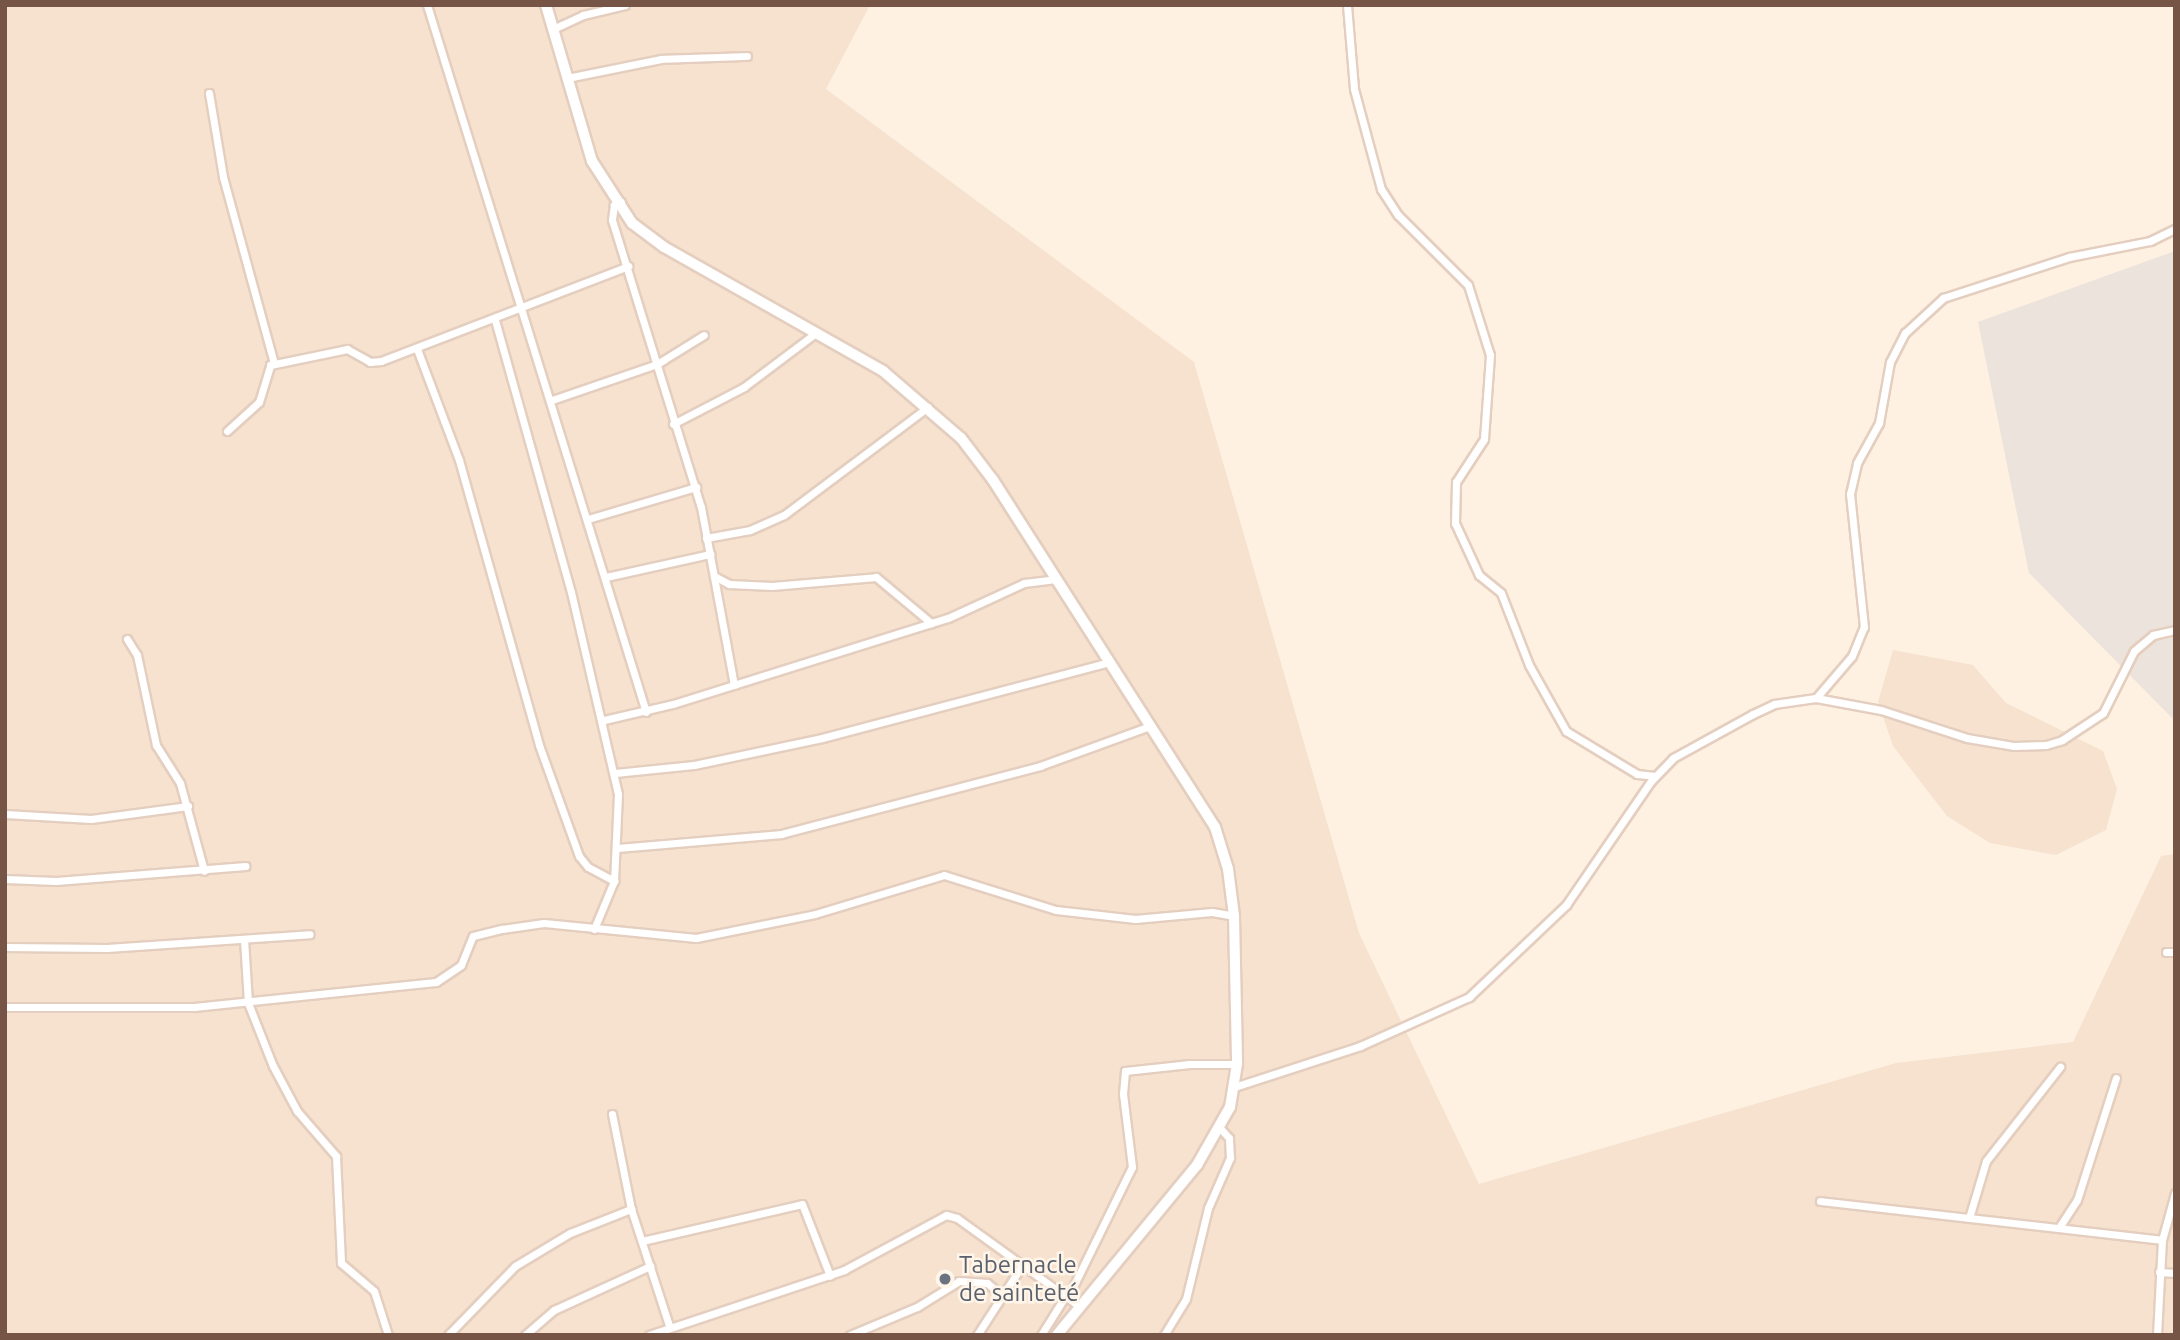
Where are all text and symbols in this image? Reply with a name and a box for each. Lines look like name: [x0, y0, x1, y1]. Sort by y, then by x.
place label: Tabernacle de sainteté: [959, 1251, 1079, 1307]
marker: Tabernacle de sainteté: [937, 1271, 953, 1287]

